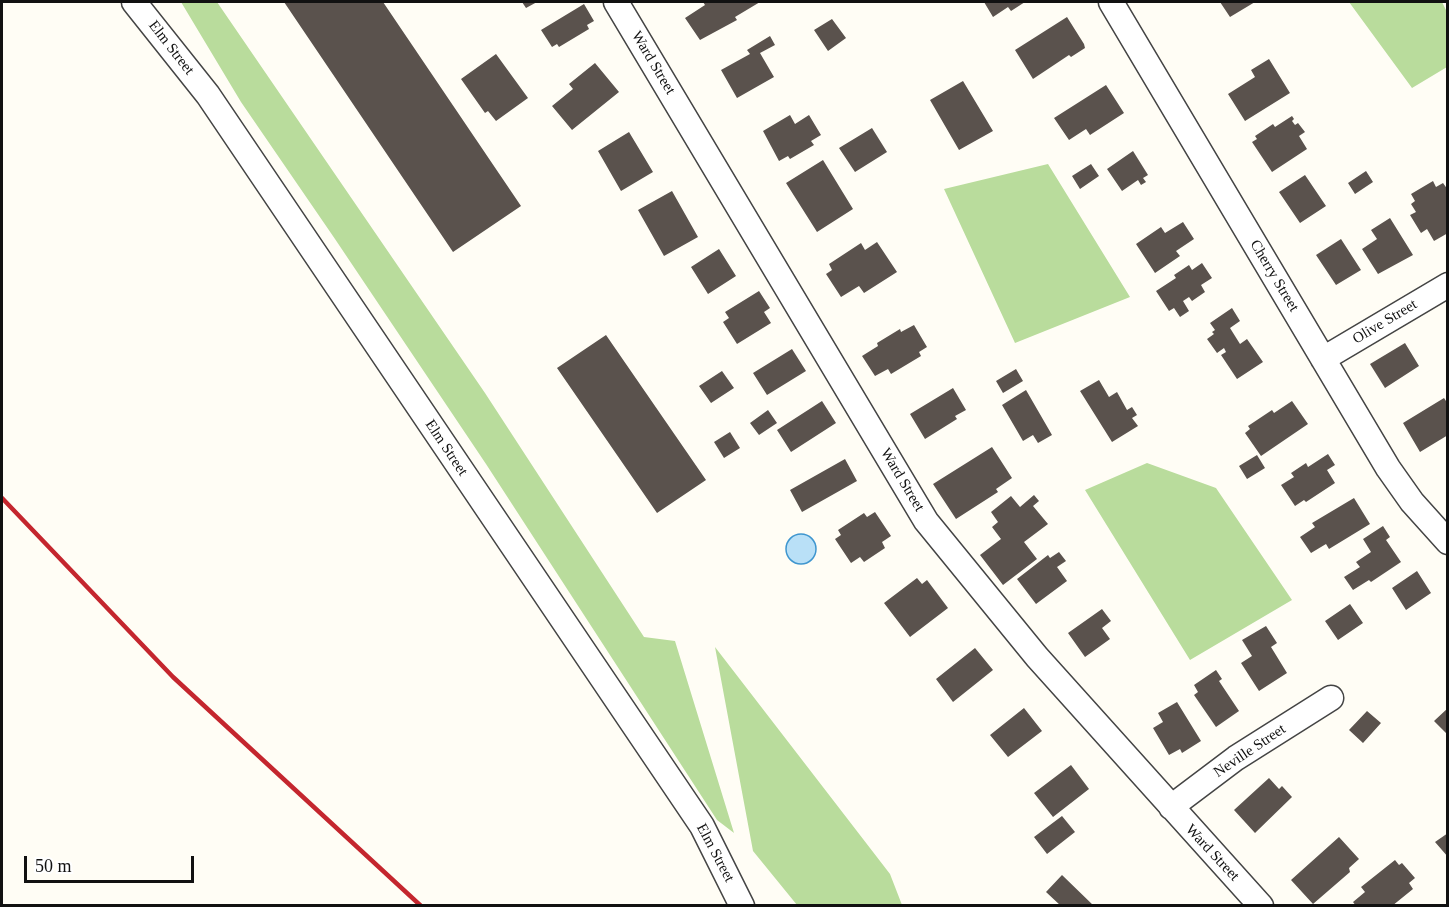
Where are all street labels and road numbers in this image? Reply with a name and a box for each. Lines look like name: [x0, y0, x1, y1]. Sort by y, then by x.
street label: Elm Street: [144, 17, 198, 79]
street label: Ward Street: [627, 28, 679, 98]
street label: Cherry Street: [1246, 237, 1302, 315]
street label: Olive Street: [1349, 296, 1421, 348]
street label: Elm Street: [421, 417, 471, 479]
street label: Ward Street: [876, 445, 928, 515]
street label: Neville Street: [1211, 720, 1289, 782]
street label: Elm Street: [692, 821, 738, 885]
street label: Ward Street: [1181, 821, 1243, 885]

